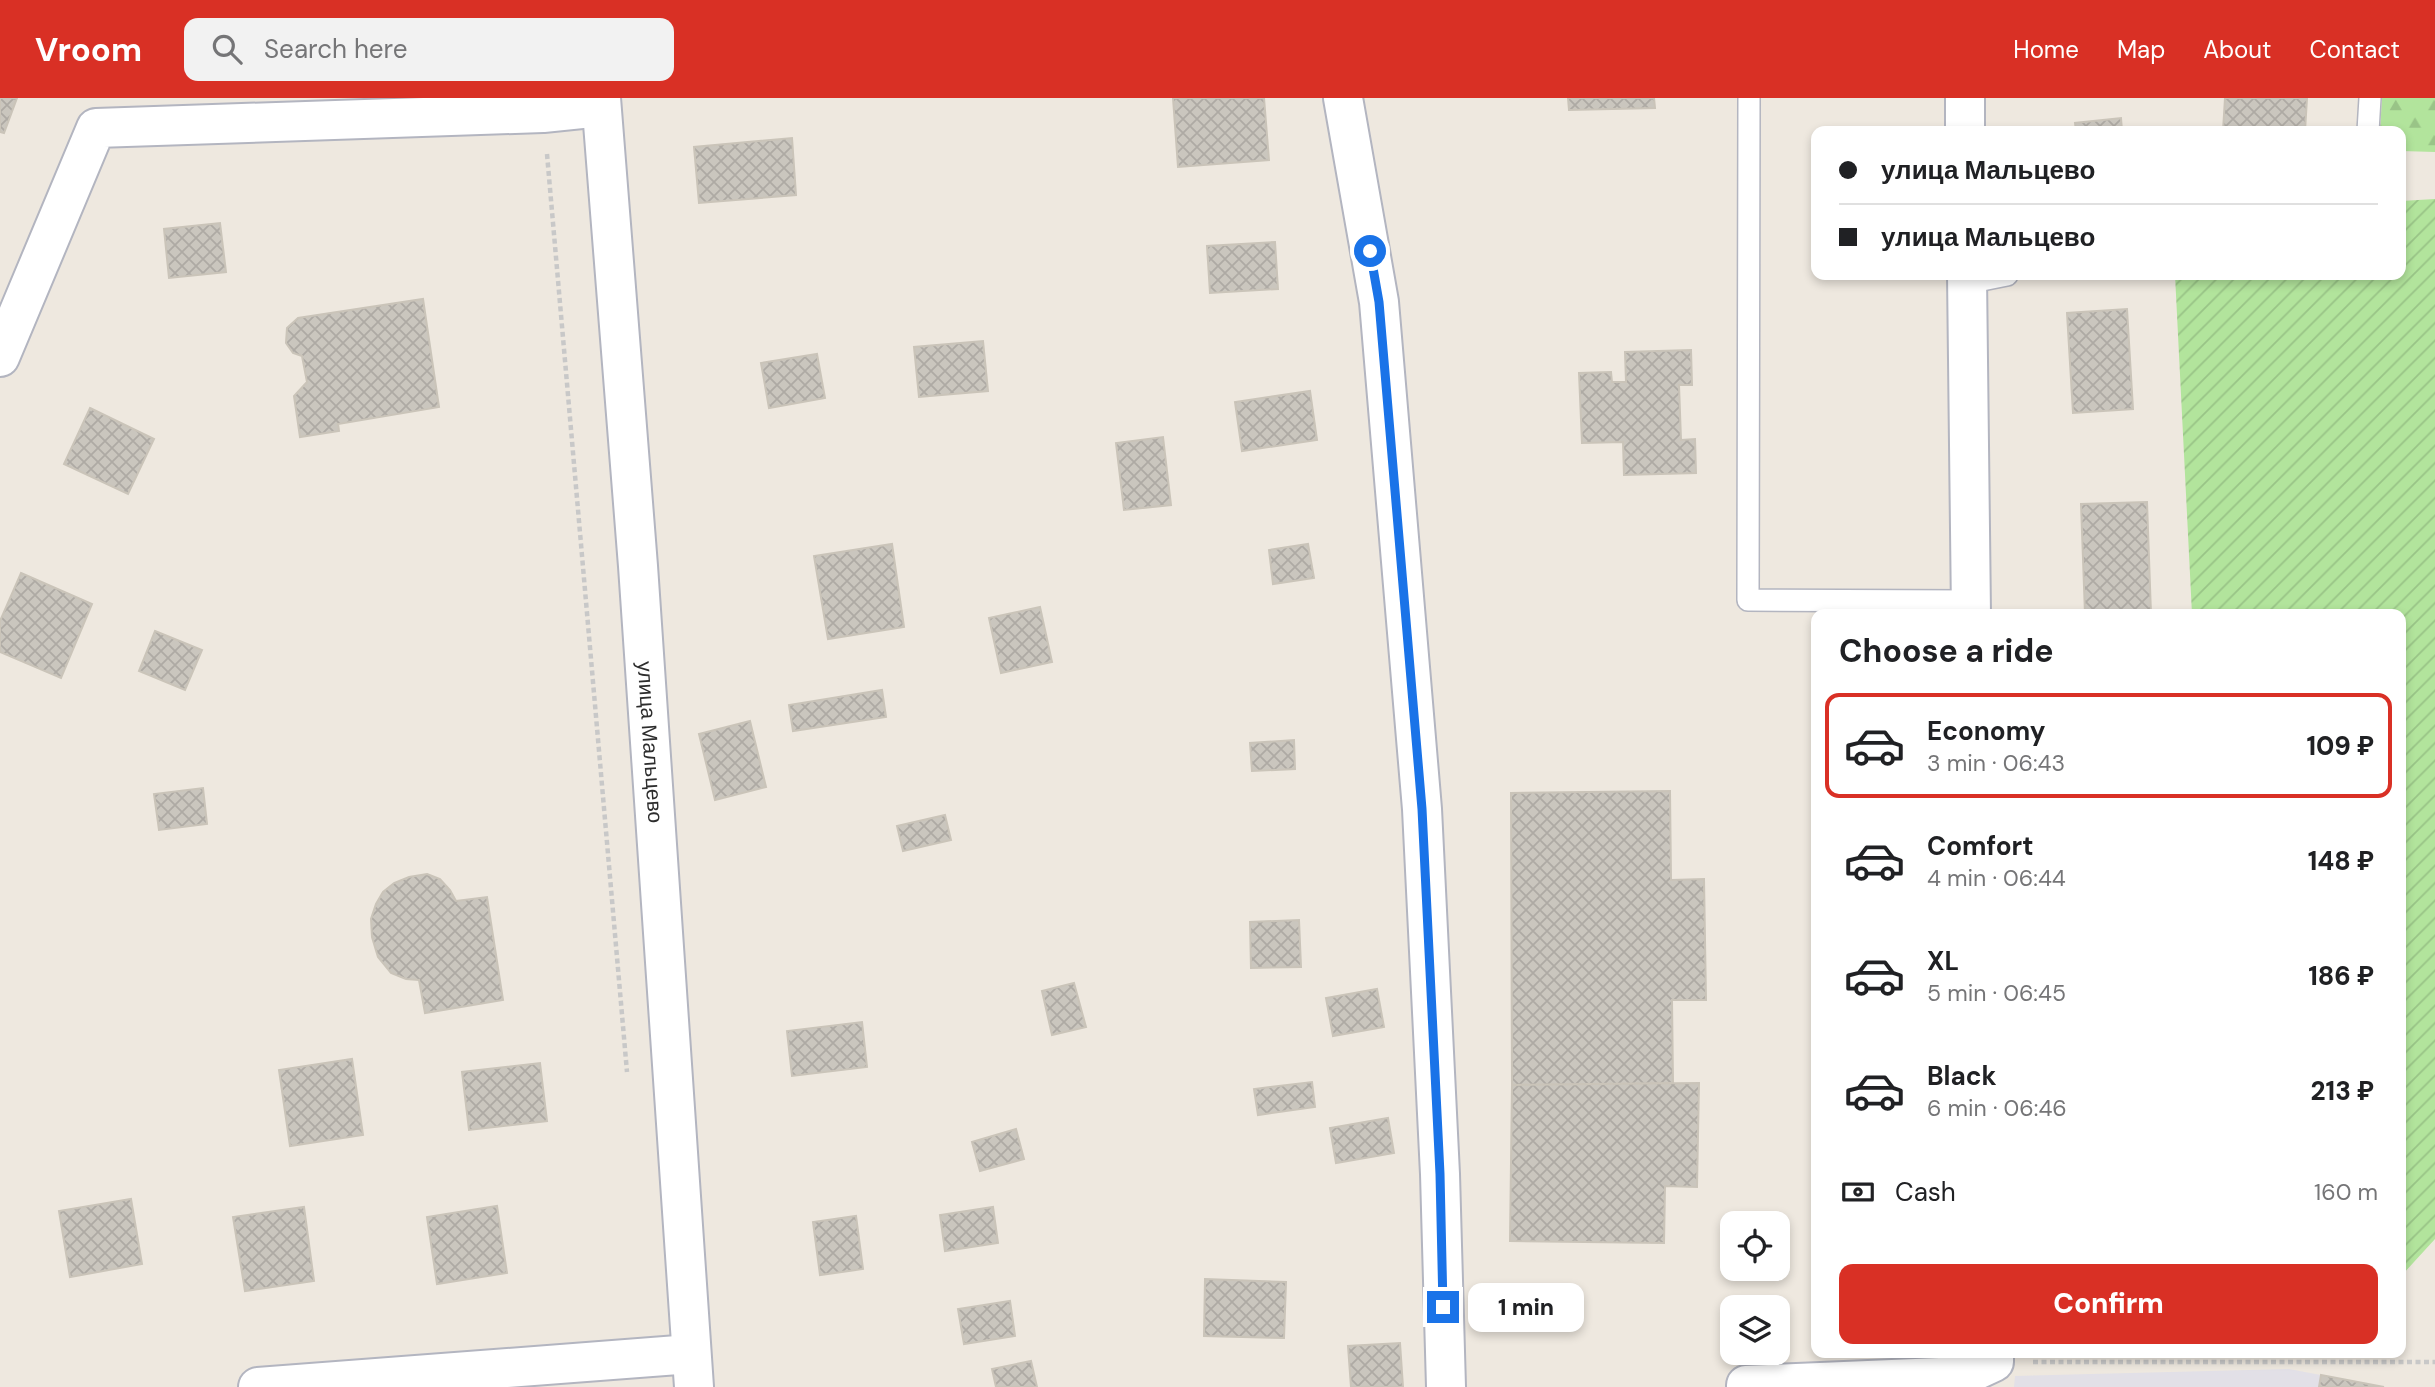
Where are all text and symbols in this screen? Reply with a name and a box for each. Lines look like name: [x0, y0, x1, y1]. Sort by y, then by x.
search box: [184, 18, 674, 81]
text: Vroom: [35, 28, 142, 71]
icon: search: [208, 30, 246, 68]
text: Search here: [264, 32, 408, 66]
text: Home: [2013, 34, 2079, 65]
text: Map: [2117, 34, 2165, 65]
text: About: [2203, 34, 2272, 65]
text: Contact: [2310, 34, 2400, 65]
text: улица Мальцево: [1881, 153, 2095, 187]
text: улица Мальцево: [1881, 220, 2095, 254]
route start: [1354, 235, 1386, 267]
text: Choose a ride: [1839, 630, 2054, 672]
street label: улица Мальцево: [631, 660, 669, 824]
icon: car: [1843, 714, 1906, 777]
text: Economy: [1927, 714, 2045, 748]
text: 109 ₽: [2306, 729, 2374, 763]
text: 3 min · 06:43: [1927, 748, 2065, 778]
icon: car: [1843, 829, 1906, 892]
text: Comfort: [1927, 829, 2033, 863]
text: 148 ₽: [2308, 844, 2374, 878]
text: 4 min · 06:44: [1927, 863, 2066, 893]
icon: car: [1843, 944, 1906, 1007]
text: XL: [1927, 944, 1959, 978]
text: 186 ₽: [2308, 959, 2374, 993]
text: 5 min · 06:45: [1927, 978, 2066, 1008]
icon: car: [1843, 1059, 1906, 1122]
text: Black: [1927, 1059, 1997, 1093]
text: 213 ₽: [2311, 1074, 2374, 1108]
text: 6 min · 06:46: [1927, 1093, 2067, 1123]
icon: cash: [1839, 1173, 1877, 1211]
text: Cash: [1895, 1175, 1956, 1209]
text: 160 m: [2314, 1177, 2378, 1207]
map controls: [1720, 1211, 1790, 1365]
button: locate: [1720, 1211, 1790, 1281]
button: Confirm: [1839, 1264, 2378, 1344]
callout: 1 min: [1468, 1282, 1583, 1332]
route end: [1427, 1291, 1459, 1323]
text: 1 min: [1498, 1292, 1554, 1322]
button: layers: [1720, 1295, 1790, 1365]

